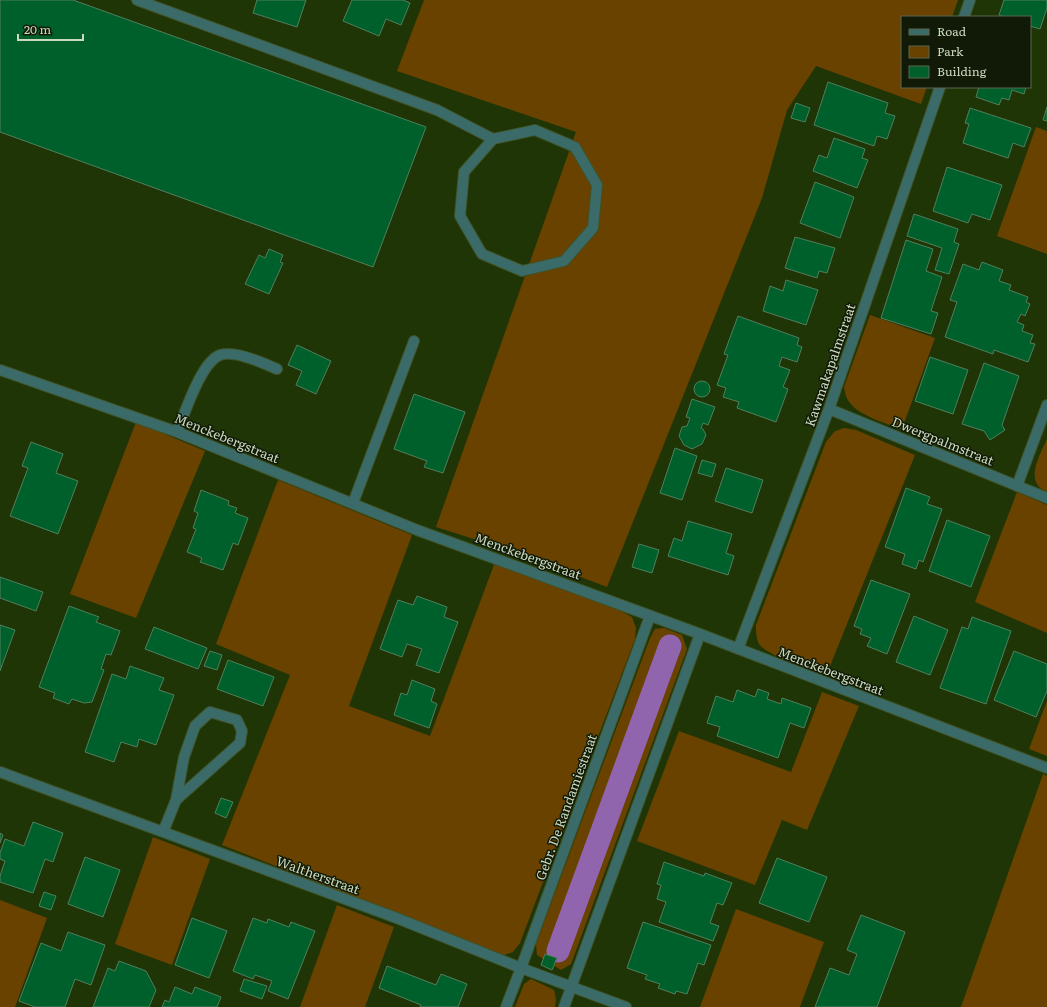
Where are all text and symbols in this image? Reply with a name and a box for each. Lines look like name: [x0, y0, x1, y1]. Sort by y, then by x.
scale bar: [18, 16, 83, 42]
legend: [901, 16, 1031, 88]
text: 20 m: [24, 20, 51, 38]
text: Road: [937, 22, 967, 40]
text: Park: [937, 42, 964, 60]
text: Building: [937, 62, 987, 80]
street label: Kawmakapalmstraat: [799, 300, 860, 429]
street label: Menckebergstraat: [172, 408, 283, 468]
street label: Dwergpalmstraat: [889, 411, 998, 470]
street label: Menckebergstraat: [472, 527, 585, 584]
street label: Menckebergstraat: [776, 642, 887, 700]
street label: Gebr. De Randamiestraat: [530, 730, 601, 883]
street label: Waltherstraat: [274, 851, 363, 899]

